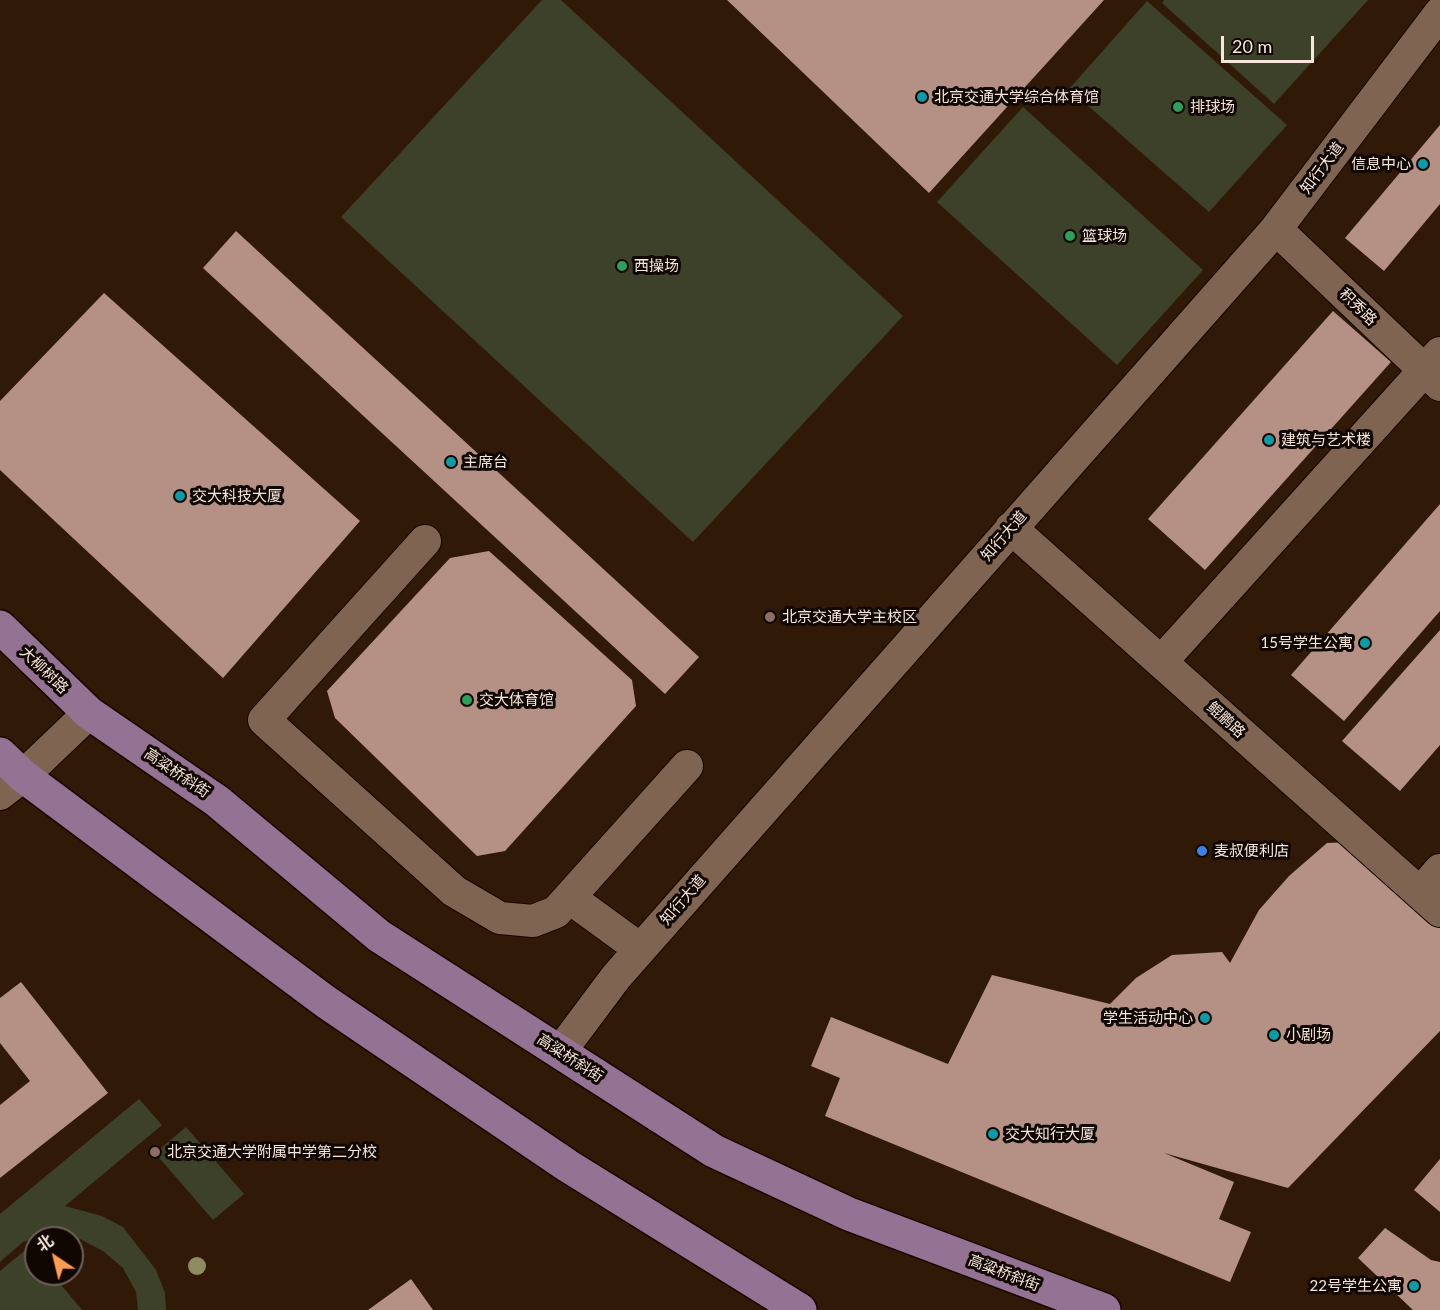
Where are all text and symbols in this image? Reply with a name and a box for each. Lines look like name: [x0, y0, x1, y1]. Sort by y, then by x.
scale bar: [1224, 24, 1317, 62]
text: 20 m: [1232, 35, 1272, 57]
place label: 北京交通大学综合体育馆: [934, 88, 1099, 106]
marker: 北京交通大学综合体育馆: [915, 90, 929, 104]
place label: 排球场: [1190, 98, 1235, 116]
marker: 排球场: [1171, 100, 1185, 114]
street label: 知行大道: [1297, 139, 1347, 197]
place label: 信息中心: [1351, 155, 1411, 173]
marker: 信息中心: [1416, 157, 1430, 171]
place label: 篮球场: [1082, 227, 1127, 245]
marker: 篮球场: [1063, 229, 1077, 243]
place label: 西操场: [634, 257, 679, 275]
marker: 西操场: [615, 259, 629, 273]
street label: 积秀路: [1336, 285, 1380, 329]
place label: 建筑与艺术楼: [1281, 431, 1371, 449]
marker: 建筑与艺术楼: [1262, 433, 1276, 447]
place label: 主席台: [463, 453, 508, 471]
marker: 主席台: [444, 455, 458, 469]
place label: 交大科技大厦: [192, 487, 282, 505]
marker: 交大科技大厦: [173, 489, 187, 503]
street label: 知行大道: [978, 507, 1030, 565]
place label: 北京交通大学主校区: [782, 608, 917, 626]
marker: 北京交通大学主校区: [763, 610, 777, 624]
place label: 15号学生公寓: [1261, 634, 1353, 652]
marker: 15号学生公寓: [1358, 636, 1372, 650]
street label: 大柳树路: [16, 643, 72, 697]
place label: 交大体育馆: [479, 691, 554, 709]
marker: 交大体育馆: [460, 693, 474, 707]
street label: 鲲鹏路: [1203, 698, 1249, 742]
street label: 高粱桥斜街: [141, 745, 213, 801]
place label: 麦叔便利店: [1214, 842, 1289, 860]
marker: 麦叔便利店: [1195, 844, 1209, 858]
street label: 知行大道: [657, 871, 709, 929]
place label: 学生活动中心: [1103, 1009, 1193, 1027]
marker: 学生活动中心: [1198, 1011, 1212, 1025]
place label: 小剧场: [1286, 1026, 1331, 1044]
marker: 小剧场: [1267, 1028, 1281, 1042]
street label: 高粱桥斜街: [534, 1030, 606, 1086]
place label: 交大知行大厦: [1005, 1125, 1095, 1143]
marker: 交大知行大厦: [986, 1127, 1000, 1141]
place label: 北京交通大学附属中学第二分校: [167, 1143, 377, 1161]
marker: 北京交通大学附属中学第二分校: [148, 1145, 162, 1159]
north arrow: [24, 1226, 84, 1286]
text: 北: [33, 1230, 57, 1255]
street label: 高粱桥斜街: [966, 1251, 1042, 1295]
place label: 22号学生公寓: [1310, 1277, 1402, 1295]
marker: 22号学生公寓: [1407, 1279, 1421, 1293]

